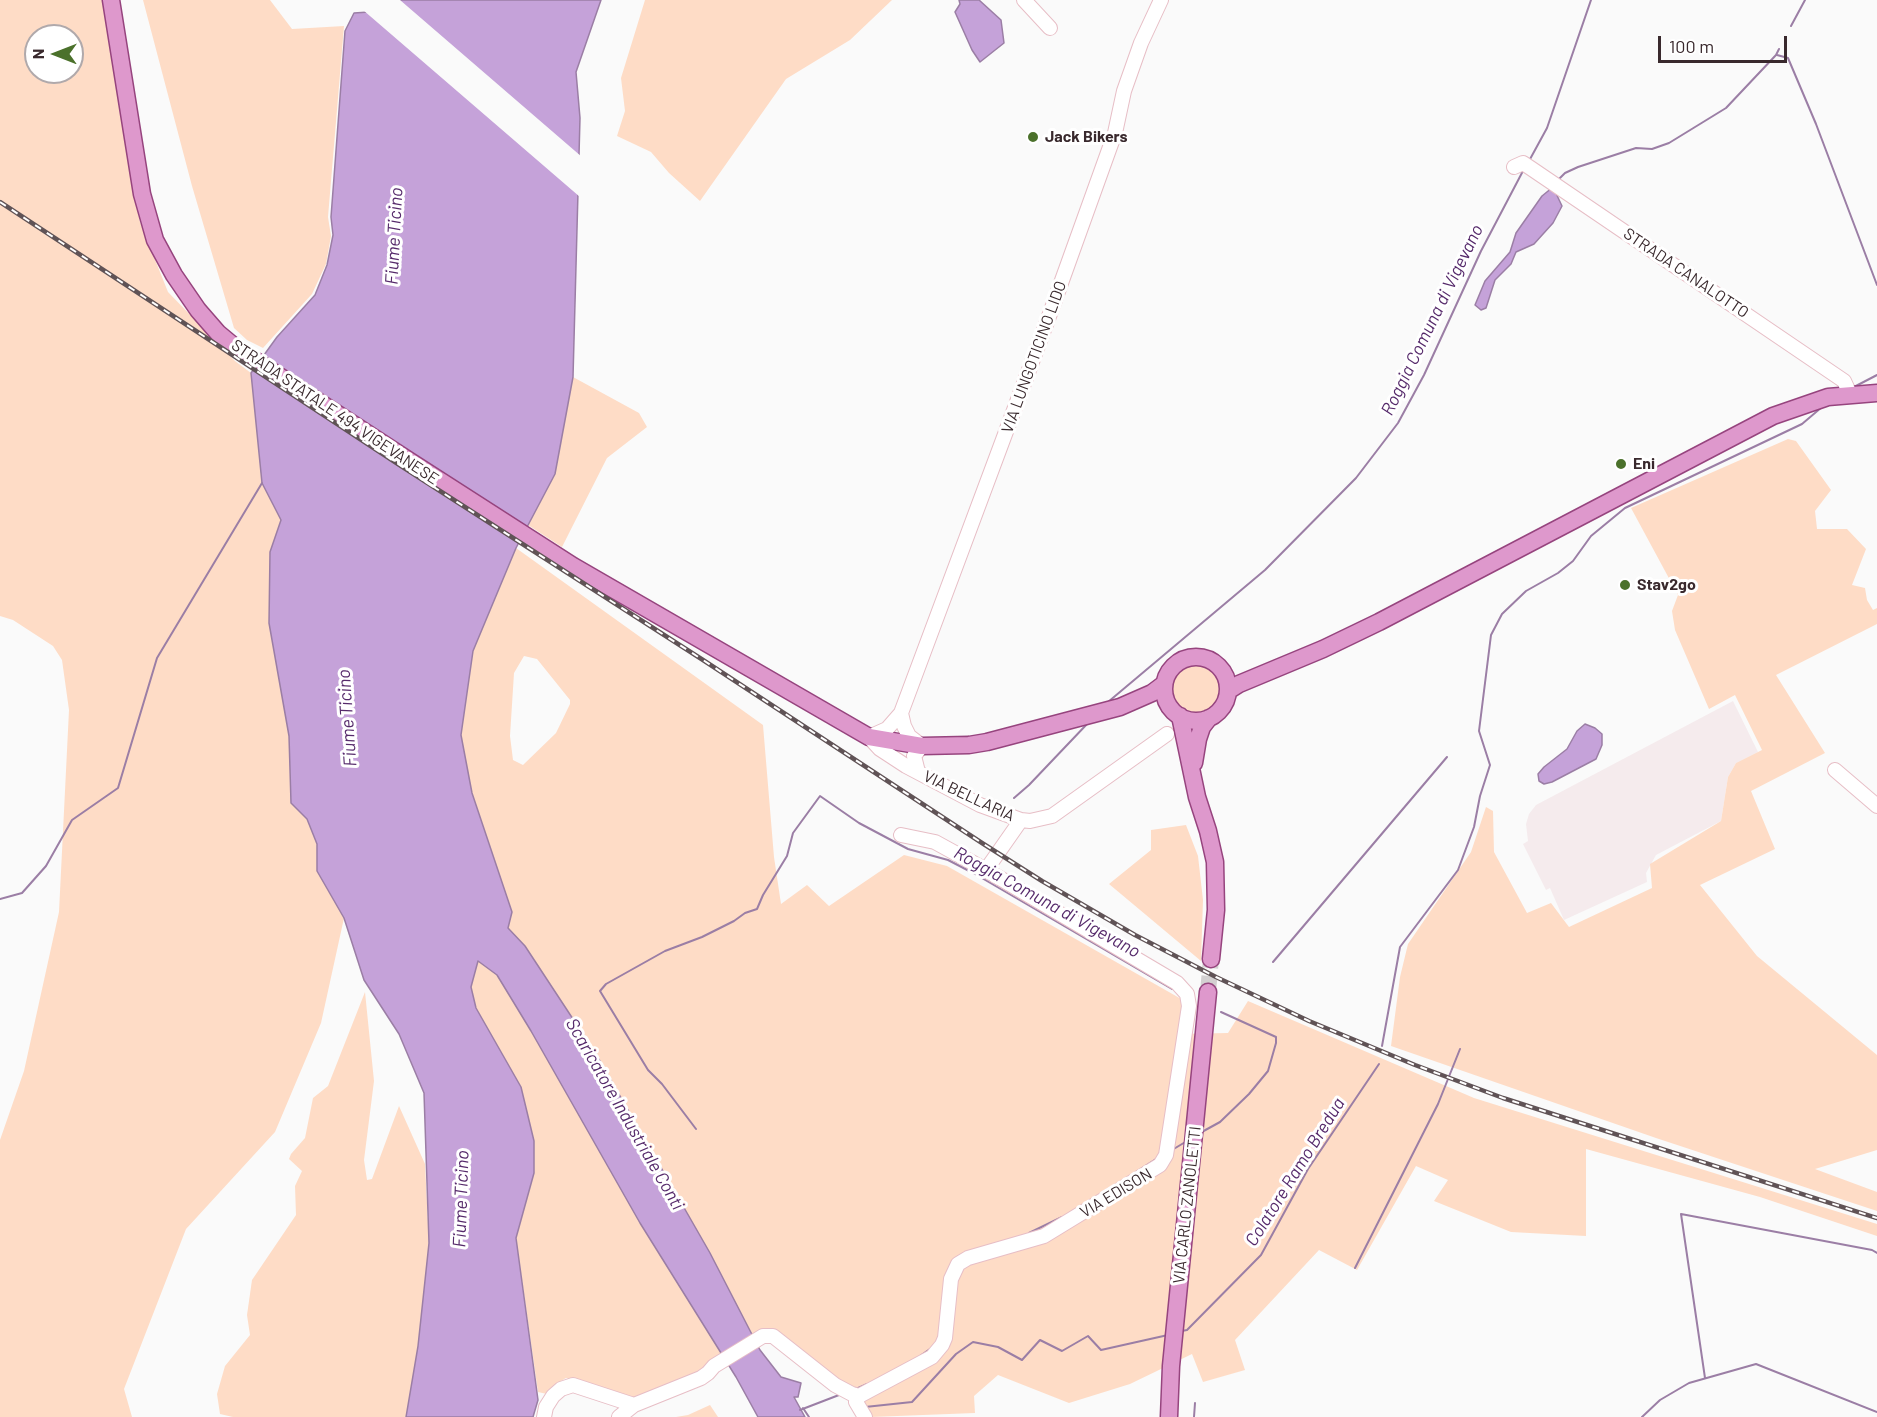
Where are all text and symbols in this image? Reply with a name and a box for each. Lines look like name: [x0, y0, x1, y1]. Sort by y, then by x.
north arrow: [24, 24, 84, 84]
scale bar: [1661, 24, 1790, 62]
text: 100 m: [1669, 35, 1714, 57]
text: N: [28, 49, 47, 59]
place label: Jack Bikers: [1045, 127, 1128, 147]
marker: Jack Bikers: [1026, 130, 1040, 144]
water label: Fiume Ticino: [381, 187, 407, 285]
water label: Roggia Comuna di Vigevano: [1376, 221, 1488, 419]
street label: STRADA CANALOTTO: [1620, 224, 1752, 322]
street label: VIA LUNGOTICINO LIDO: [998, 278, 1070, 436]
street label: STRADA STATALE 494 VIGEVANESE: [228, 335, 442, 489]
place label: Eni: [1633, 454, 1655, 474]
marker: Eni: [1614, 457, 1628, 471]
place label: Stav2go: [1637, 575, 1696, 595]
marker: Stav2go: [1618, 578, 1632, 592]
water label: Fiume Ticino: [333, 669, 361, 767]
street label: VIA BELLARIA: [920, 767, 1018, 825]
water label: Roggia Comuna di Vigevano: [950, 842, 1144, 962]
water label: Scaricatore Industriale Conti: [561, 1014, 689, 1214]
water label: Colatore Ramo Bredua: [1241, 1094, 1349, 1250]
street label: VIA CARLO ZANOLETTI: [1169, 1125, 1205, 1285]
water label: Fiume Ticino: [449, 1150, 473, 1248]
street label: VIA EDISON: [1077, 1164, 1155, 1222]

